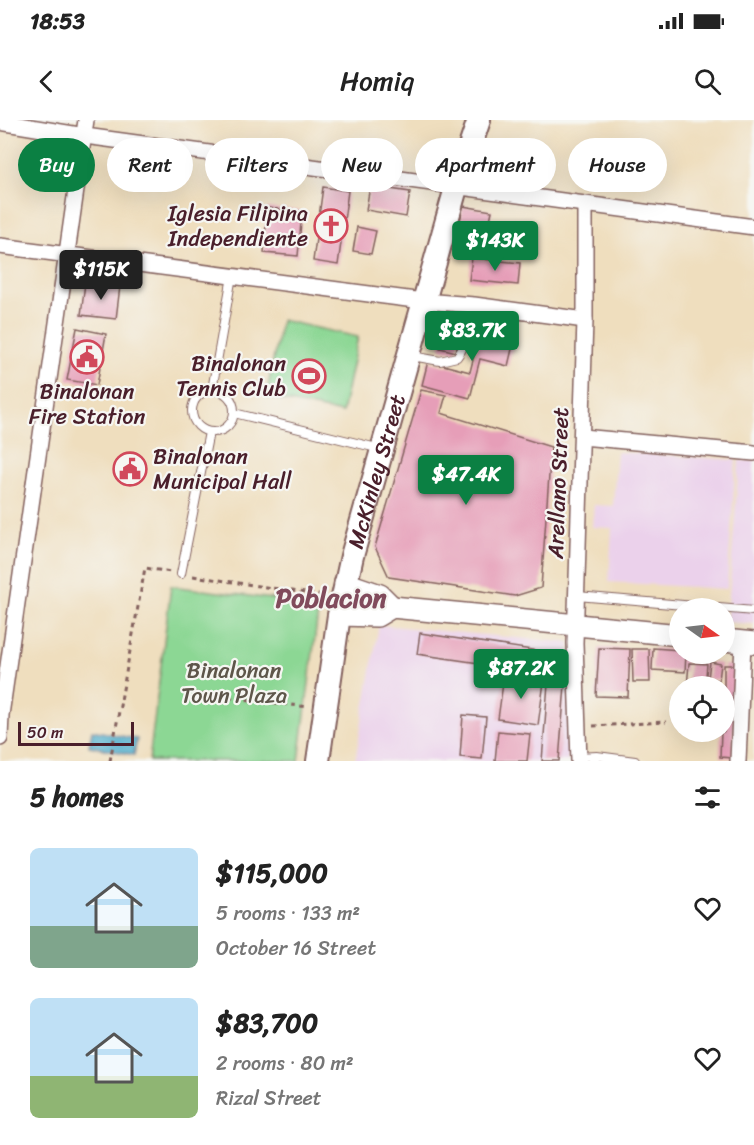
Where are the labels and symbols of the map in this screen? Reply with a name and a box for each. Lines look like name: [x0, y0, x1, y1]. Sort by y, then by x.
place label: Iglesia Filipina Independiente: [167, 194, 308, 258]
church icon: Iglesia Filipina Independiente: [313, 208, 349, 244]
pin: $143K: [453, 221, 537, 272]
pin: $115K: [59, 250, 143, 301]
pin: $83.7K: [423, 311, 521, 362]
public building icon: Binalonan Fire Station: [69, 339, 105, 375]
place label: Binalonan Tennis Club: [176, 344, 286, 408]
sports icon: Binalonan Tennis Club: [291, 358, 327, 394]
place label: Binalonan Fire Station: [29, 372, 145, 436]
street label: McKinley Street: [336, 389, 416, 553]
street label: Arellano Street: [536, 406, 580, 560]
place label: Binalonan Municipal Hall: [153, 437, 292, 501]
public building icon: Binalonan Municipal Hall: [112, 451, 148, 487]
pin: $47.4K: [417, 455, 515, 506]
district label: Poblacion: [275, 575, 387, 621]
north arrow: [669, 598, 735, 664]
pin: $87.2K: [472, 649, 570, 700]
park label: Binalonan Town Plaza: [181, 651, 287, 715]
scale bar: [18, 719, 134, 746]

